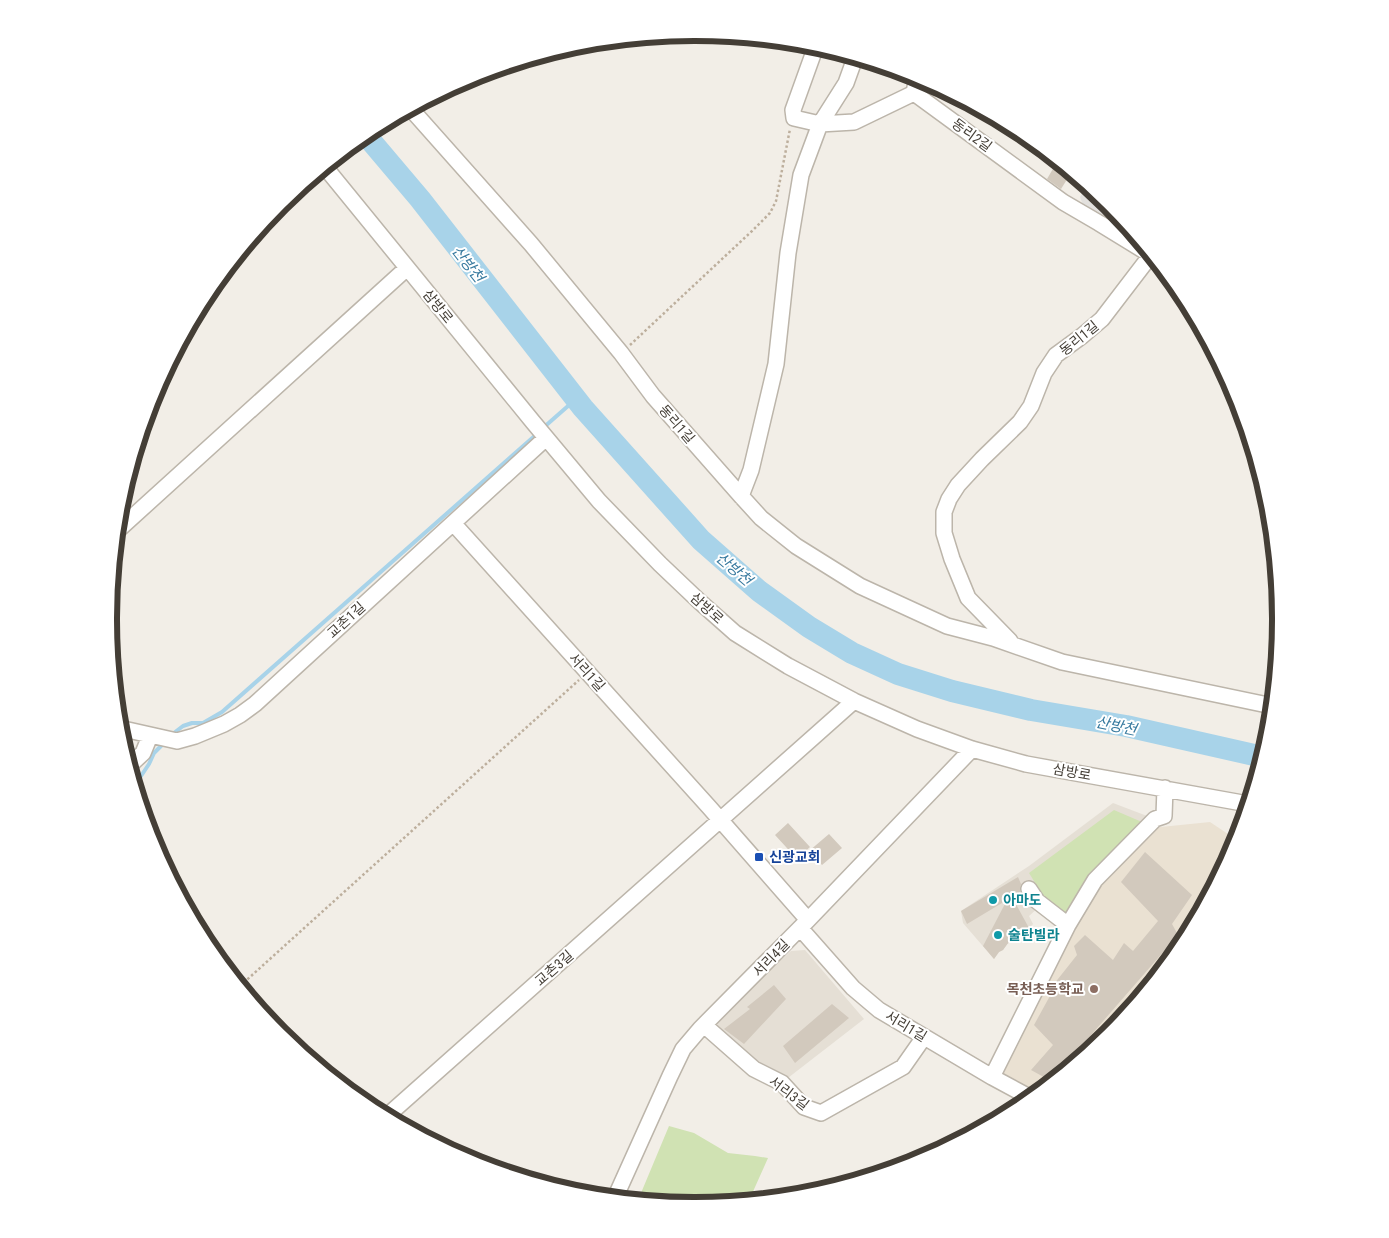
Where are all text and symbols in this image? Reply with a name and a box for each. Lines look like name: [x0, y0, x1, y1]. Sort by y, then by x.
street label: 동리2길: [949, 115, 995, 155]
water label: 산방천: [448, 242, 489, 288]
street label: 삼방로: [420, 286, 456, 326]
street label: 동리1길: [1056, 317, 1102, 359]
street label: 동리1길: [656, 402, 698, 446]
water label: 산방천: [712, 549, 757, 591]
street label: 삼방로: [687, 589, 727, 627]
street label: 교촌1길: [324, 599, 368, 641]
street label: 서리1길: [566, 650, 608, 694]
water label: 산방천: [1094, 713, 1140, 740]
street label: 삼방로: [1052, 761, 1093, 783]
place label: 신광교회: [769, 849, 821, 865]
marker: 신광교회: [753, 851, 765, 863]
place label: 아마도: [1003, 892, 1042, 908]
marker: 아마도: [987, 894, 999, 906]
place label: 술탄빌라: [1008, 927, 1060, 943]
marker: 술탄빌라: [992, 929, 1004, 941]
street label: 서리4길: [749, 936, 793, 980]
street label: 교촌3길: [532, 947, 576, 989]
place label: 목천초등학교: [1007, 981, 1084, 997]
marker: 목천초등학교: [1088, 983, 1100, 995]
street label: 서리1길: [882, 1007, 930, 1045]
street label: 서리3길: [766, 1073, 812, 1113]

